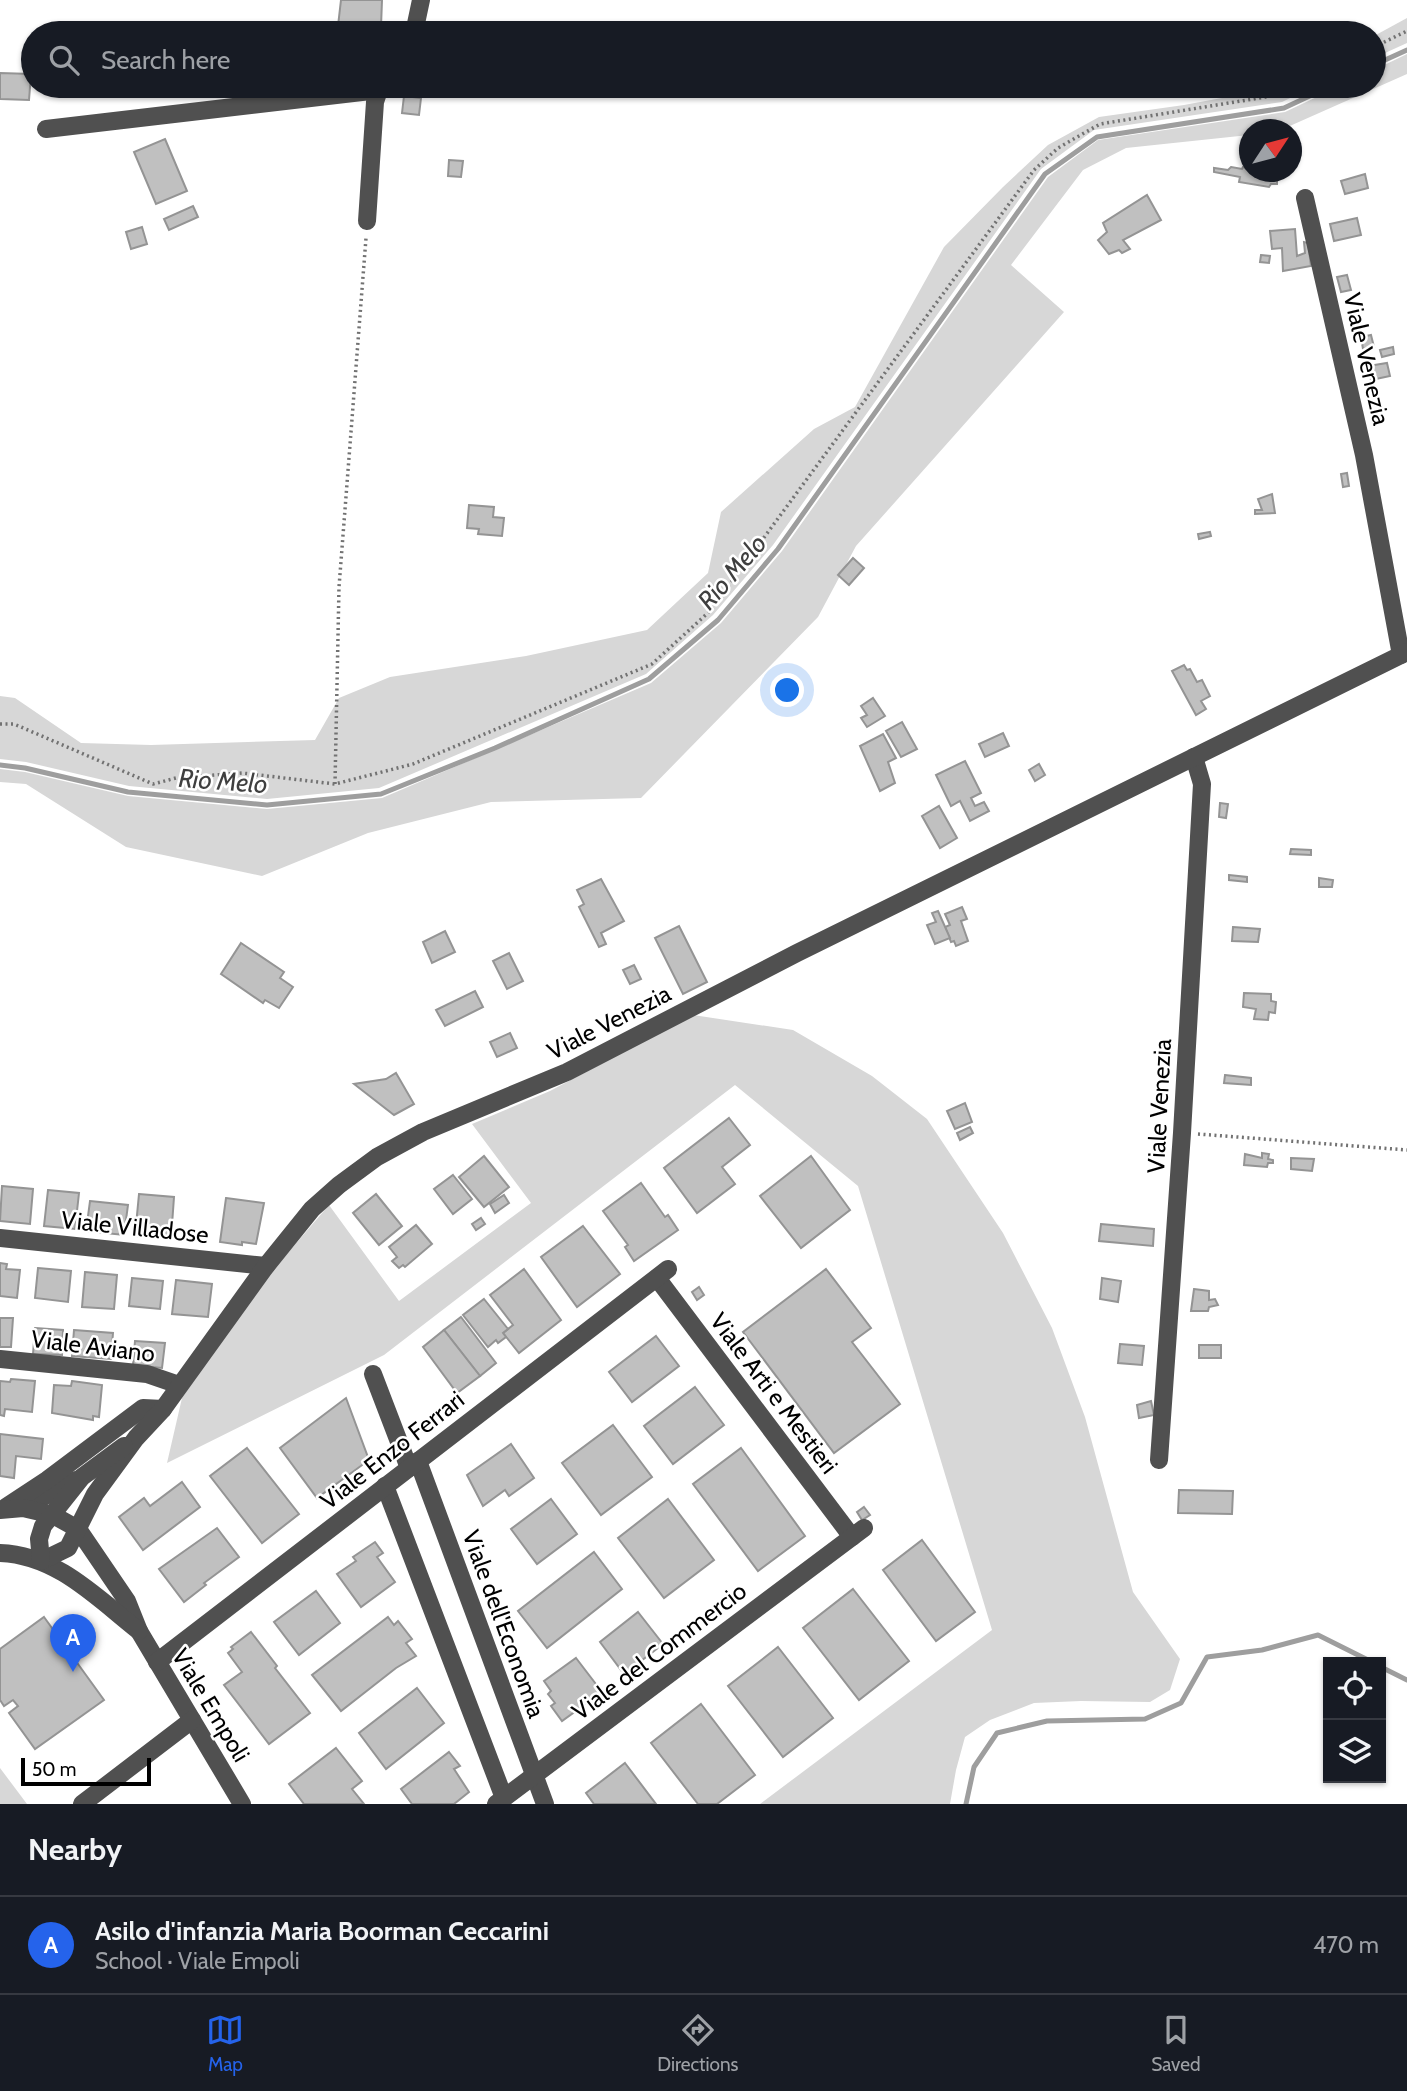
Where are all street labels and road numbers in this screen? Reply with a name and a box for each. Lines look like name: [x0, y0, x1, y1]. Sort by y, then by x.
street label: Viale Venezia: [1338, 290, 1396, 428]
street label: Viale Venezia: [542, 978, 676, 1065]
street label: Viale Venezia: [1141, 1038, 1177, 1174]
street label: Viale Villadose: [60, 1205, 210, 1249]
street label: Viale Arti e Mestieri: [704, 1307, 844, 1479]
street label: Viale Aviano: [29, 1324, 157, 1368]
street label: Viale Enzo Ferrari: [314, 1385, 470, 1515]
street label: Viale dell'Economia: [457, 1526, 552, 1722]
street label: Viale del Commercio: [566, 1576, 752, 1726]
street label: Viale Empoli: [166, 1643, 256, 1767]

